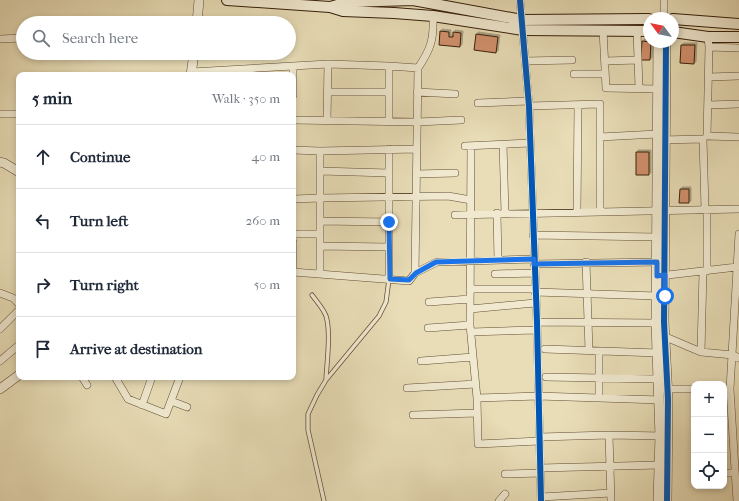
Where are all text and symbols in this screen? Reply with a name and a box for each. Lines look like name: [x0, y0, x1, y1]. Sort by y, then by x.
north arrow: [643, 12, 679, 48]
search box: [16, 16, 296, 60]
icon: search: [30, 27, 52, 49]
text: Search here: [62, 29, 138, 47]
text: 5 min: [32, 88, 72, 108]
text: Walk · 350 m: [212, 91, 280, 106]
icon: ahead: [32, 146, 54, 168]
text: Continue: [70, 148, 130, 166]
text: 40 m: [252, 149, 280, 164]
icon: left: [32, 210, 54, 232]
text: Turn left: [70, 212, 128, 230]
text: 260 m: [246, 213, 280, 228]
route end: [380, 213, 398, 231]
icon: right: [32, 274, 54, 296]
text: Turn right: [70, 276, 139, 294]
text: 50 m: [254, 277, 280, 292]
route start: [656, 287, 674, 305]
icon: arrive: [32, 338, 54, 360]
text: Arrive at destination: [70, 340, 202, 358]
map controls: [691, 381, 727, 489]
button: +: [691, 381, 727, 417]
button: −: [691, 417, 727, 453]
button: locate: [691, 453, 727, 489]

